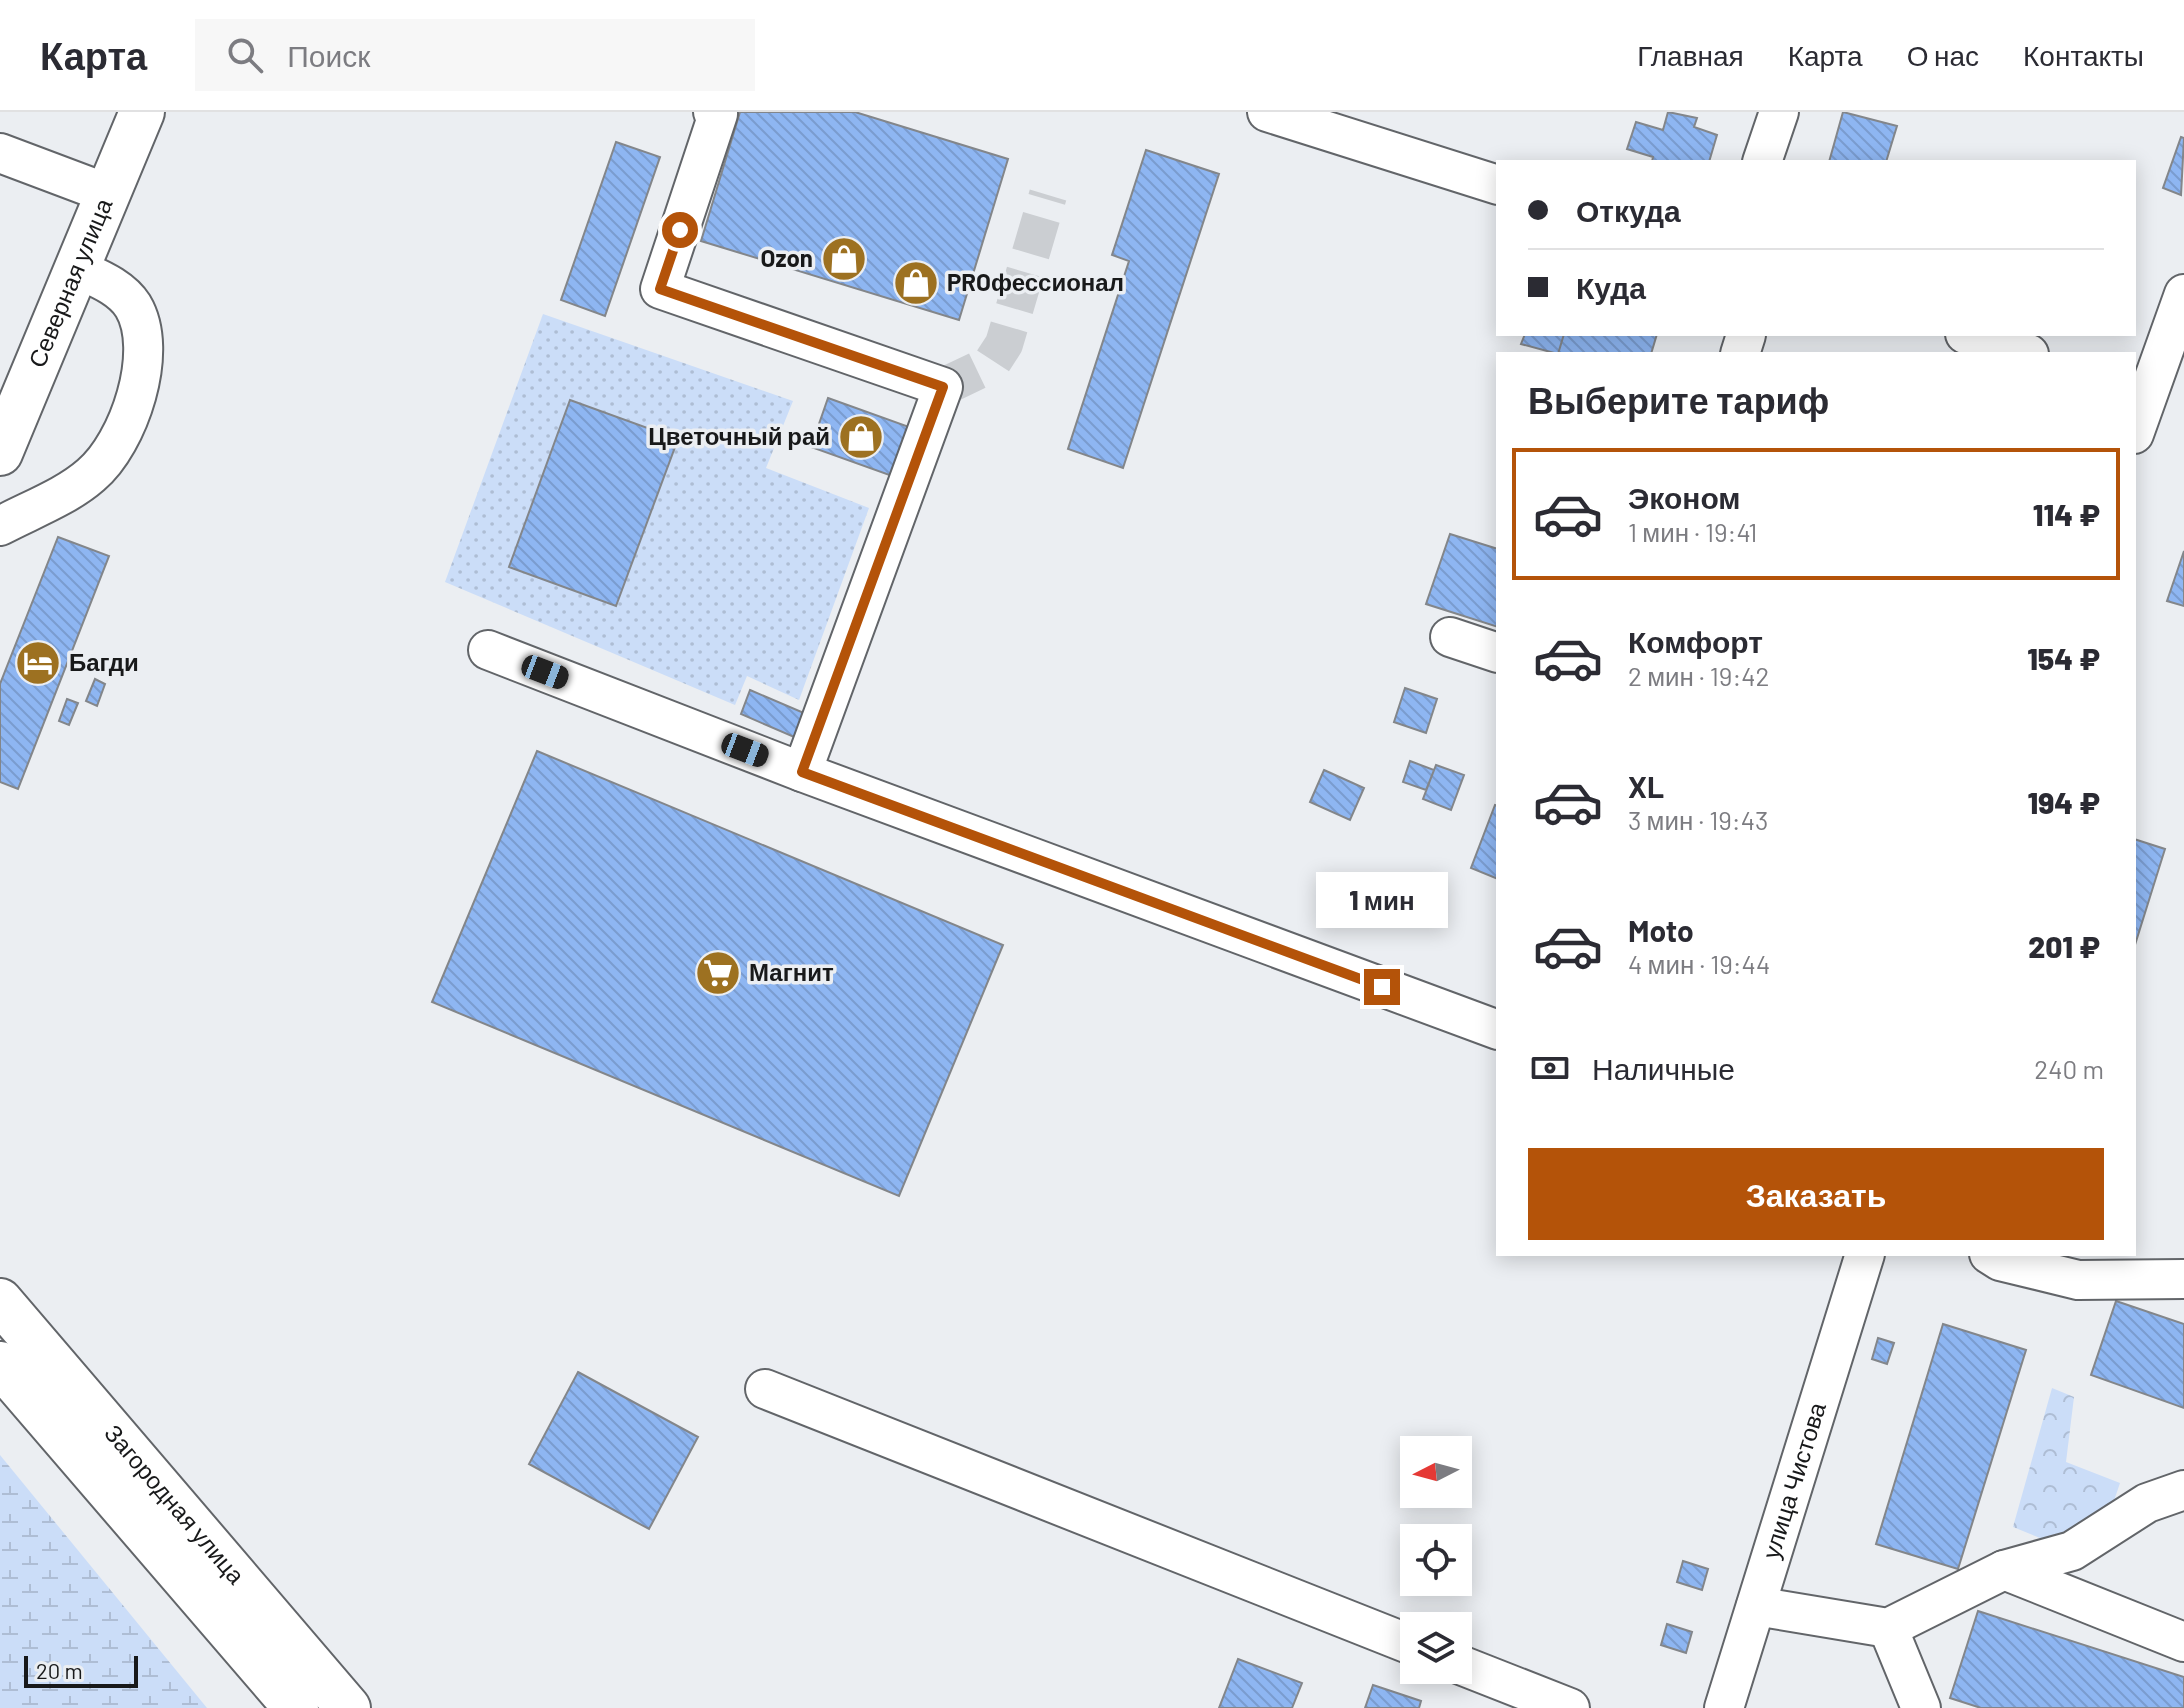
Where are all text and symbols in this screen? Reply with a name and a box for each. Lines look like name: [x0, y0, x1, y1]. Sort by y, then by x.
search box: [195, 19, 755, 91]
text: Карта: [40, 32, 147, 78]
icon: search: [223, 33, 267, 77]
text: Поиск: [287, 37, 370, 73]
text: Главная: [1637, 38, 1744, 72]
text: Карта: [1788, 38, 1863, 72]
text: О нас: [1907, 38, 1979, 72]
text: Контакты: [2023, 38, 2144, 72]
text: Откуда: [1576, 192, 1681, 228]
street label: Северная улица: [21, 193, 118, 371]
route start: [662, 212, 698, 248]
shop icon: Ozon: [820, 235, 868, 283]
place label: Ozon: [761, 243, 813, 272]
shop icon: PROфессионал: [892, 259, 940, 307]
place label: PROфессионал: [947, 267, 1124, 296]
text: Куда: [1576, 269, 1646, 305]
text: Выберите тариф: [1528, 378, 1829, 421]
shop icon: Цветочный рай: [837, 413, 885, 461]
place label: Цветочный рай: [648, 421, 830, 450]
icon: car: [1532, 478, 1604, 550]
text: Эконом: [1628, 479, 1741, 515]
text: 114 ₽: [2033, 496, 2100, 532]
text: 1 мин · 19:41: [1628, 516, 1757, 547]
icon: car: [1532, 622, 1604, 694]
text: Комфорт: [1628, 623, 1763, 659]
hotel icon: Багди: [14, 639, 62, 687]
text: 154 ₽: [2027, 640, 2100, 676]
place label: Багди: [69, 647, 139, 676]
car: [518, 652, 572, 692]
text: 2 мин · 19:42: [1628, 660, 1769, 691]
car: [718, 730, 772, 770]
icon: car: [1532, 766, 1604, 838]
text: XL: [1628, 768, 1664, 804]
text: 194 ₽: [2028, 784, 2100, 820]
text: 3 мин · 19:43: [1628, 804, 1768, 835]
callout: 1 мин: [1316, 871, 1448, 927]
text: 1 мин: [1349, 884, 1415, 915]
icon: car: [1532, 910, 1604, 982]
text: Moto: [1628, 912, 1694, 948]
text: 201 ₽: [2028, 928, 2100, 964]
text: 4 мин · 19:44: [1628, 948, 1770, 979]
supermarket icon: Магнит: [694, 949, 742, 997]
place label: Магнит: [749, 957, 834, 986]
route end: [1364, 969, 1400, 1005]
icon: cash: [1528, 1046, 1572, 1090]
text: Наличные: [1592, 1050, 1735, 1086]
text: 240 m: [2034, 1053, 2104, 1084]
button: Заказать: [1528, 1148, 2104, 1240]
street label: улица Чистова: [1755, 1398, 1831, 1562]
street label: Загородная улица: [99, 1418, 252, 1590]
north arrow: [1400, 1436, 1472, 1508]
map controls: [1400, 1436, 1472, 1684]
button: locate: [1400, 1524, 1472, 1596]
button: layers: [1400, 1612, 1472, 1684]
scale bar: [24, 1652, 138, 1688]
text: 20 m: [36, 1657, 83, 1683]

